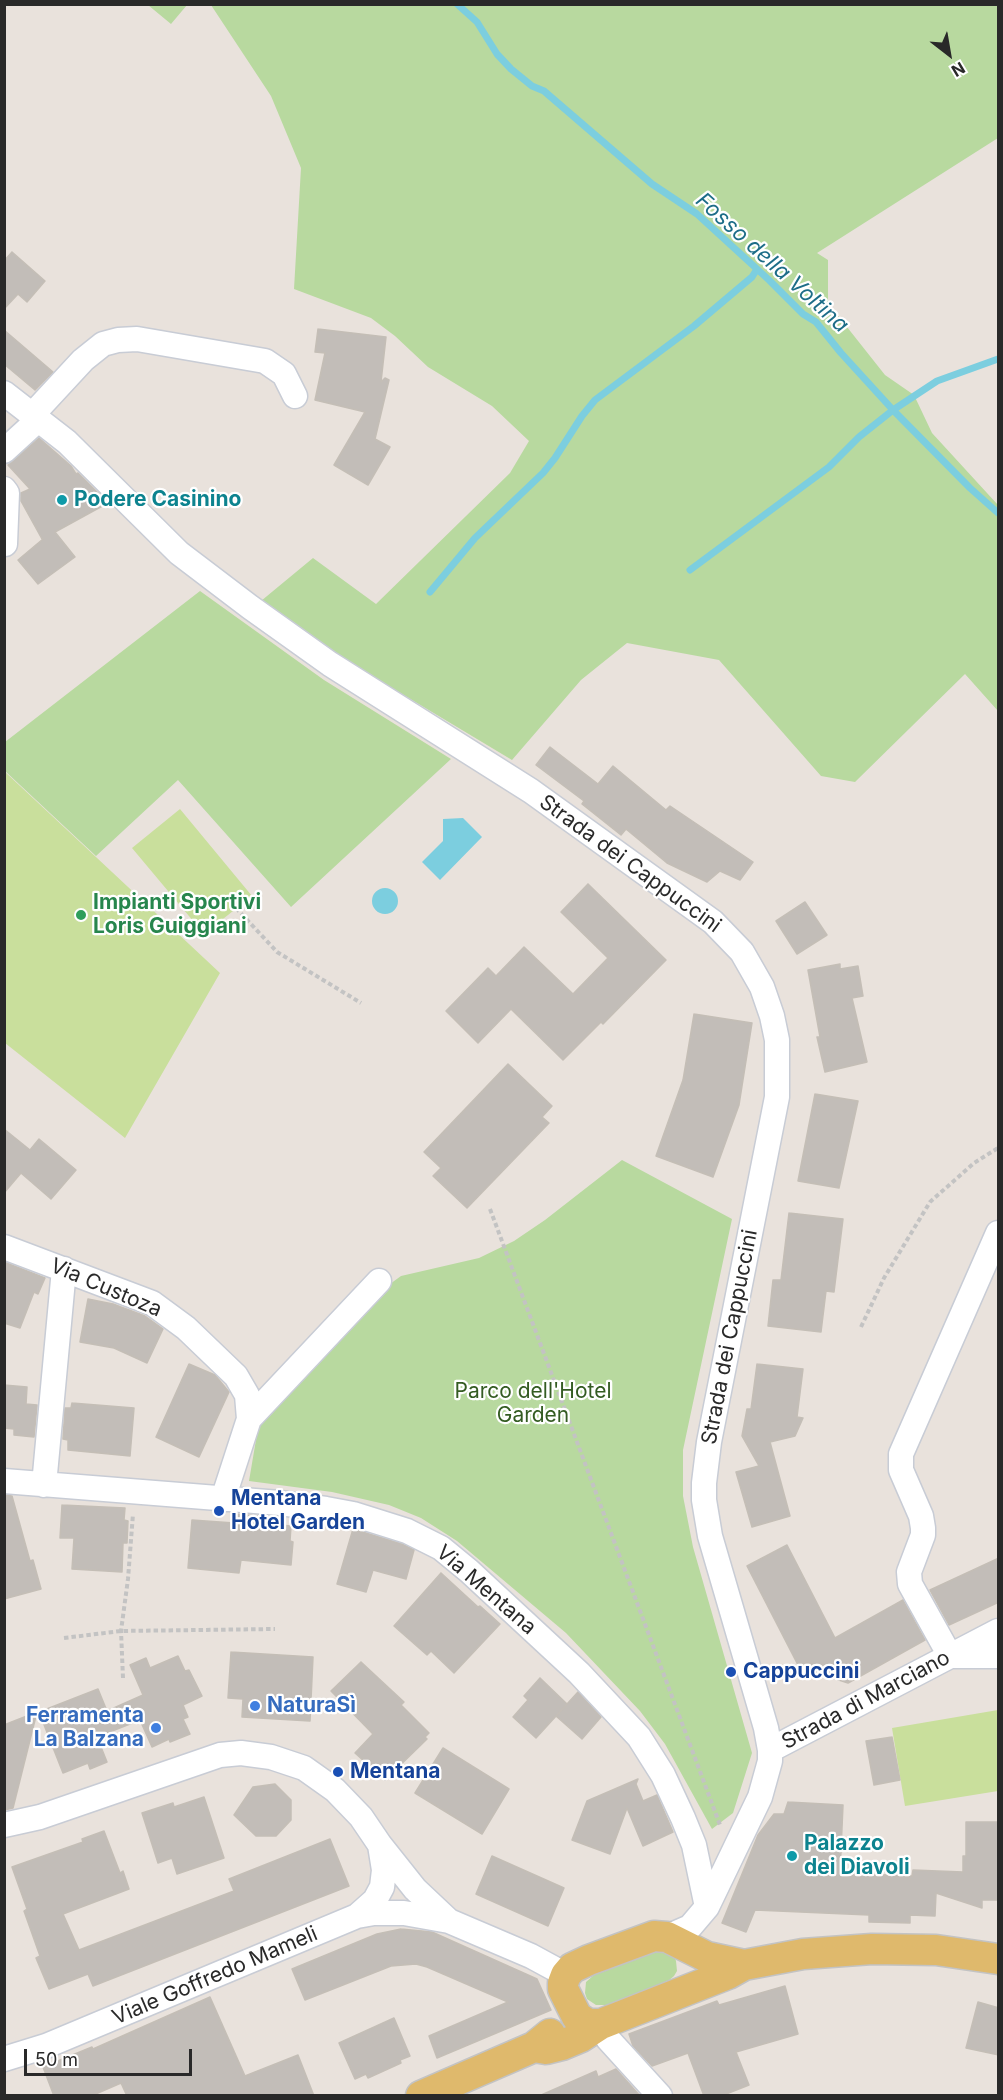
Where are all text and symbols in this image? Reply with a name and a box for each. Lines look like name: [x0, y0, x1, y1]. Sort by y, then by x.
north arrow: [919, 24, 979, 84]
text: N: [948, 58, 969, 81]
water label: Fosso della Voltina: [690, 187, 854, 339]
place label: Podere Casinino: [74, 487, 241, 513]
marker: Podere Casinino: [55, 493, 69, 507]
street label: Strada dei Cappuccini: [534, 790, 726, 938]
place label: Impianti Sportivi Loris Guiggiani: [93, 890, 261, 940]
marker: Impianti Sportivi Loris Guiggiani: [74, 908, 88, 922]
street label: Strada dei Cappuccini: [697, 1227, 763, 1447]
street label: Via Custoza: [47, 1253, 165, 1323]
park label: Parco dell'Hotel Garden: [454, 1379, 612, 1429]
place label: Mentana Hotel Garden: [231, 1486, 365, 1536]
marker: Mentana Hotel Garden: [212, 1504, 226, 1518]
street label: Via Mentana: [431, 1540, 541, 1640]
street label: Strada di Marciano: [778, 1645, 954, 1755]
place label: Cappuccini: [743, 1659, 859, 1685]
marker: Cappuccini: [724, 1665, 738, 1679]
place label: NaturaSì: [267, 1693, 356, 1719]
marker: NaturaSì: [248, 1699, 262, 1713]
place label: Ferramenta La Balzana: [26, 1703, 144, 1753]
marker: Ferramenta La Balzana: [149, 1721, 163, 1735]
place label: Mentana: [350, 1759, 440, 1785]
marker: Mentana: [331, 1765, 345, 1779]
place label: Palazzo dei Diavoli: [804, 1831, 910, 1881]
marker: Palazzo dei Diavoli: [785, 1849, 799, 1863]
street label: Viale Goffredo Mameli: [109, 1921, 321, 2031]
scale bar: [27, 2037, 195, 2075]
text: 50 m: [35, 2049, 78, 2070]

